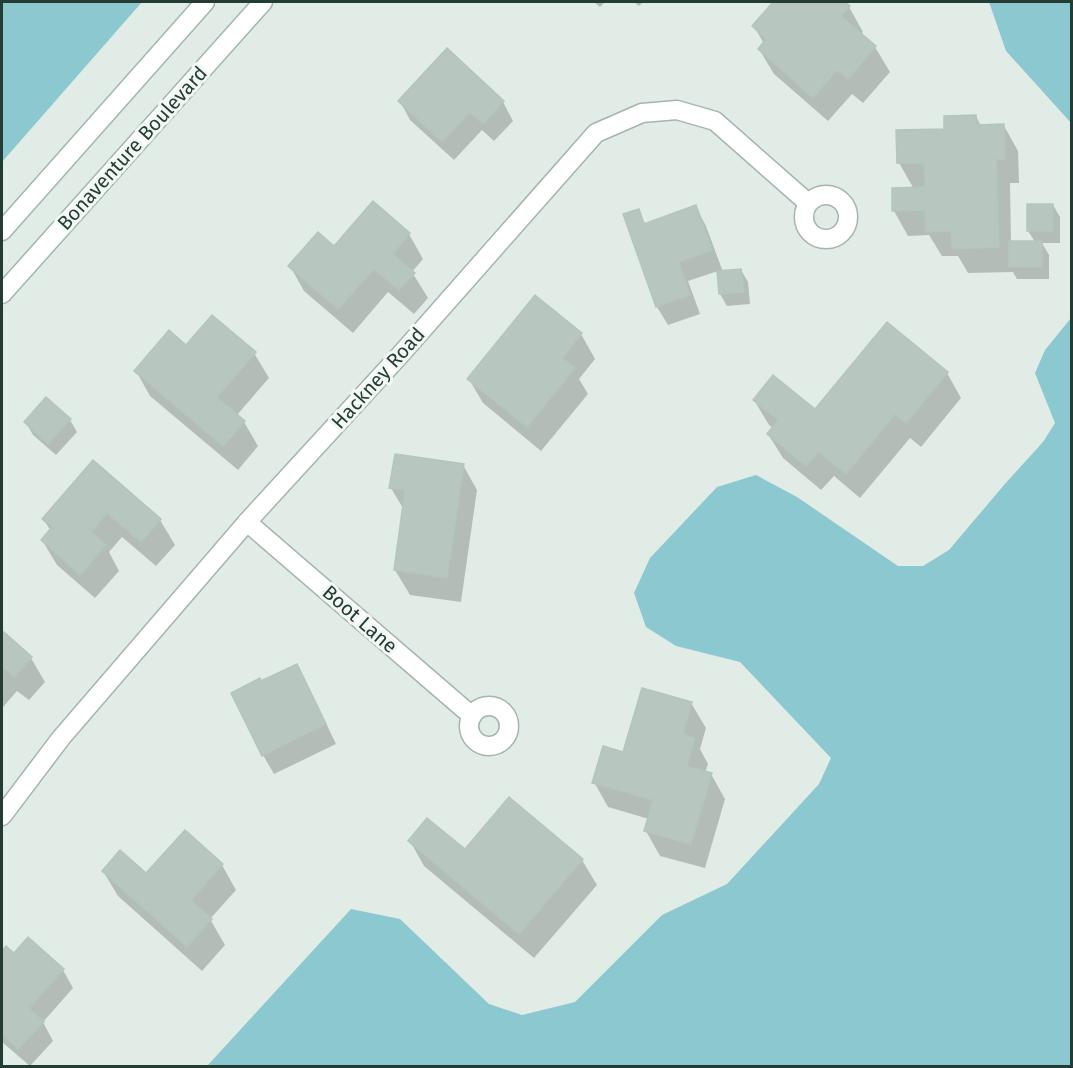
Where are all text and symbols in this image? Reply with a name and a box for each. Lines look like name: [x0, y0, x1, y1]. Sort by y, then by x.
street label: Bonaventure Boulevard: [52, 61, 212, 235]
street label: Hackney Road: [326, 322, 430, 434]
street label: Boot Lane: [318, 580, 402, 658]

